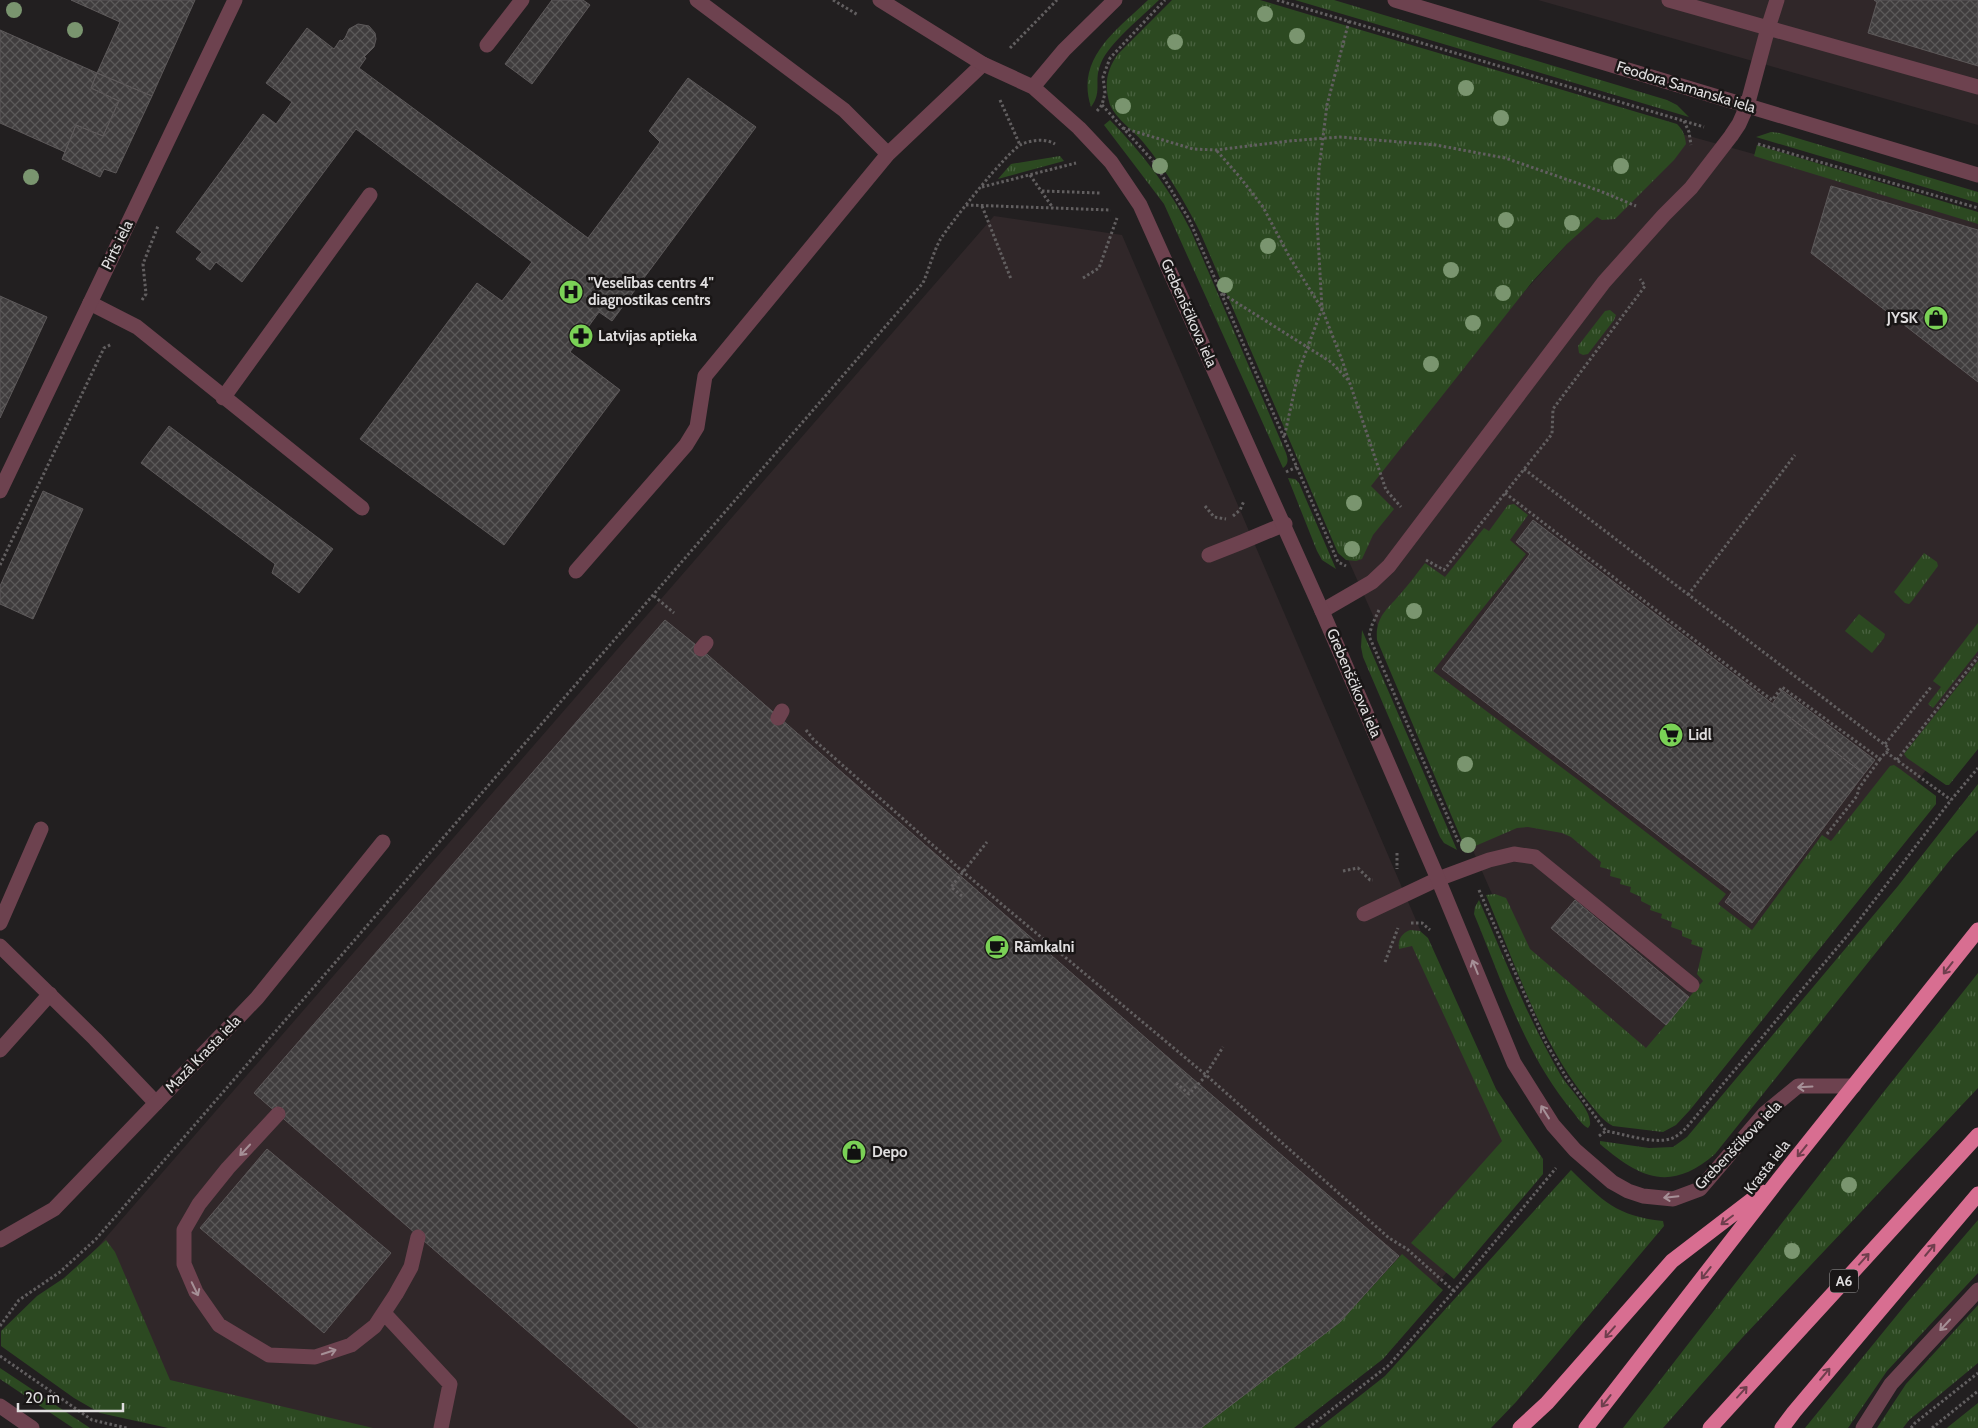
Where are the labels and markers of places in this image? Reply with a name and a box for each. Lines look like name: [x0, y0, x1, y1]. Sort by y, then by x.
place label: "Veselības centrs 4" diagnostikas centrs: [588, 274, 714, 309]
hospital icon: "Veselības centrs 4" diagnostikas centrs: [558, 279, 584, 305]
shop icon: JYSK: [1923, 305, 1949, 331]
place label: JYSK: [1886, 309, 1919, 327]
pharmacy icon: Latvijas aptieka: [568, 323, 594, 349]
place label: Latvijas aptieka: [598, 327, 697, 345]
supermarket icon: Lidl: [1658, 722, 1684, 748]
place label: Lidl: [1688, 726, 1712, 744]
cafe icon: Rāmkalni: [984, 934, 1010, 960]
place label: Rāmkalni: [1014, 938, 1074, 956]
shop icon: Depo: [841, 1139, 867, 1165]
place label: Depo: [872, 1143, 908, 1161]

